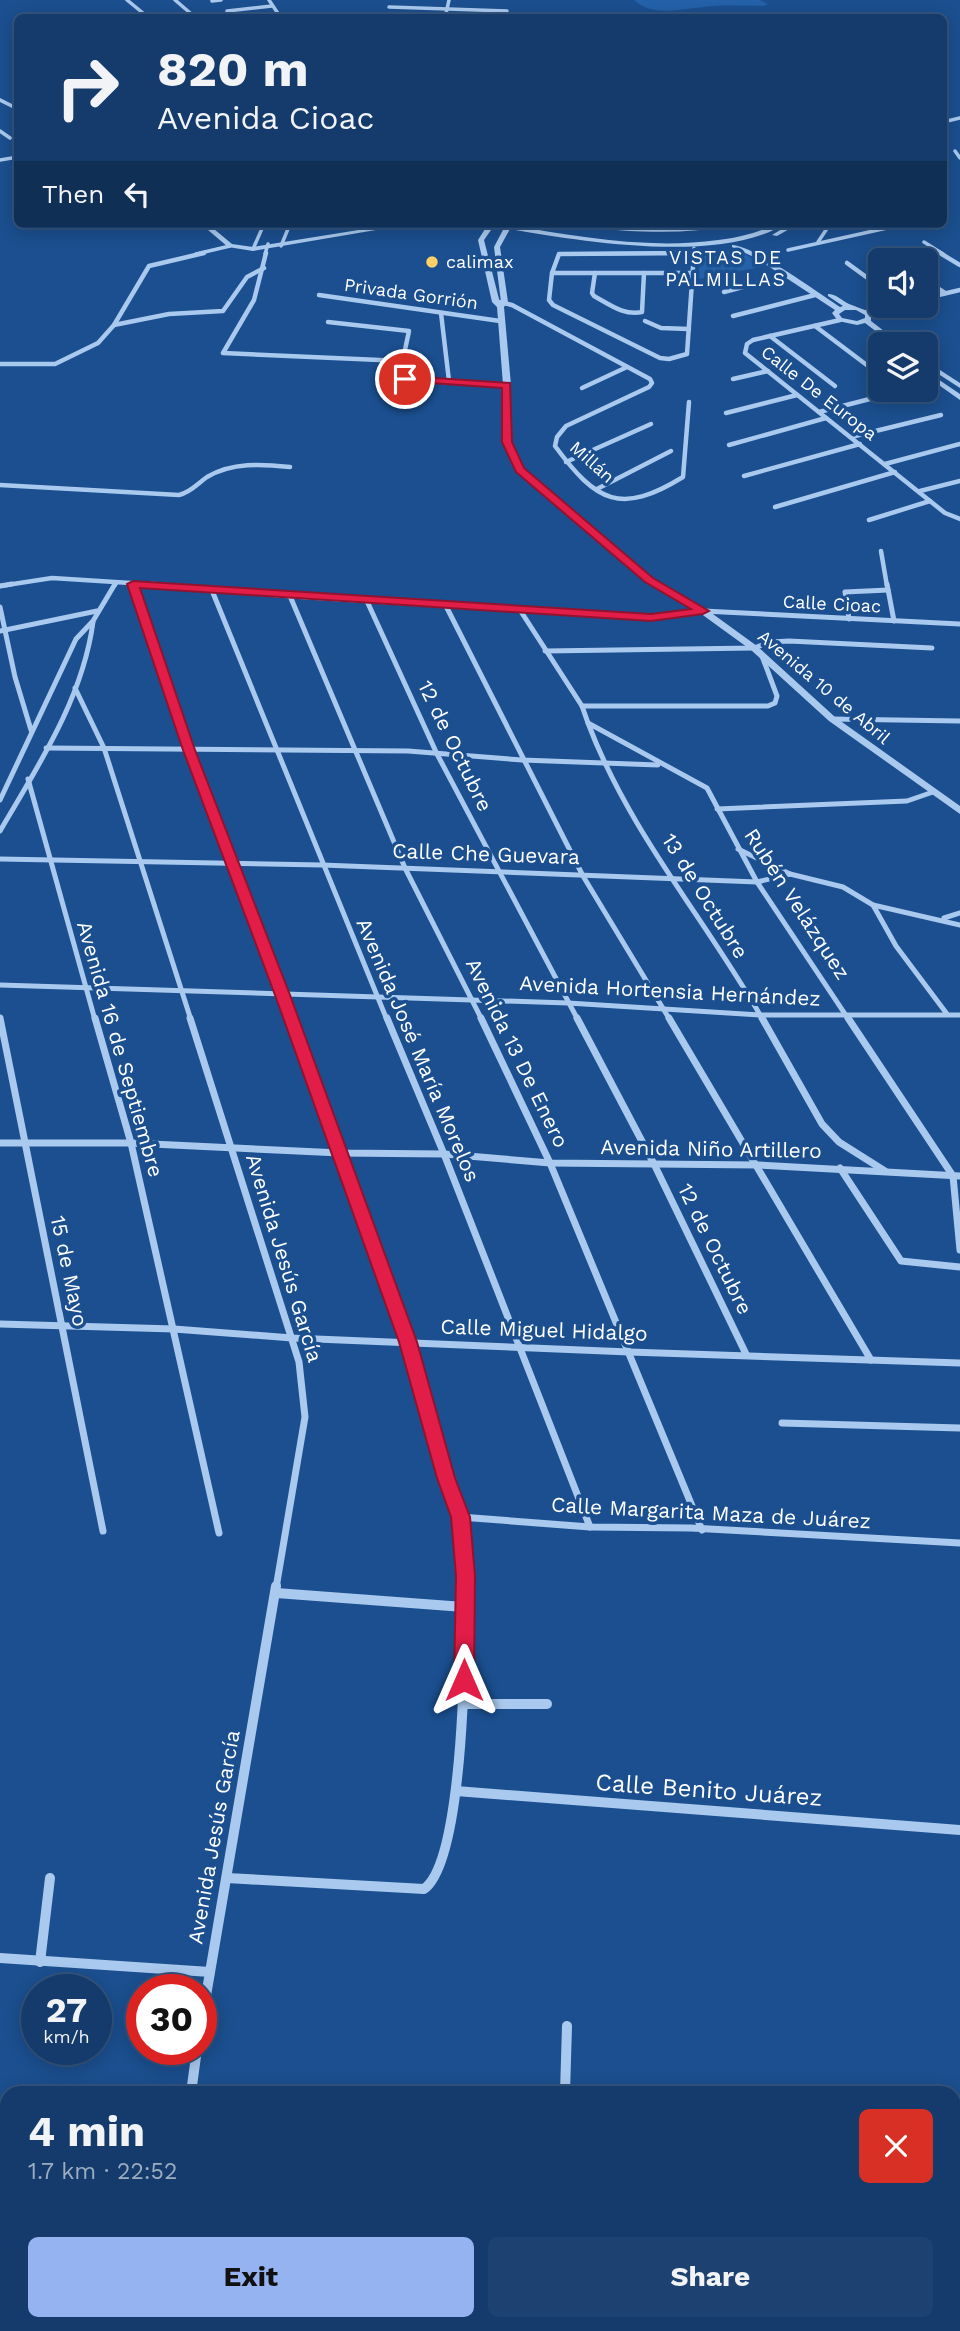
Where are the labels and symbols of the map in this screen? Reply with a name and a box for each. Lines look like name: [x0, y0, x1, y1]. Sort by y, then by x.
district label: VISTAS DE PALMILLAS: [665, 246, 787, 291]
place label: calimax: [446, 251, 514, 272]
marker: calimax: [424, 254, 440, 270]
street label: Privada Gorrión: [343, 274, 479, 313]
street label: Calle De Europa: [757, 341, 881, 444]
pin: [375, 349, 435, 409]
street label: Millán: [566, 436, 619, 487]
street label: Calle Cioac: [782, 590, 882, 617]
street label: Avenida 10 de Abril: [754, 625, 895, 748]
street label: 12 de Octubre: [413, 676, 498, 815]
street label: Rubén Velázquez: [739, 824, 856, 984]
street label: 13 de Octubre: [657, 829, 754, 963]
street label: Calle Che Guevara: [392, 838, 580, 869]
street label: Avenida José María Morelos: [351, 914, 485, 1185]
street label: Avenida 16 de Septiembre: [72, 918, 169, 1180]
street label: Avenida 13 De Enero: [461, 954, 574, 1151]
street label: Avenida Hortensia Hernández: [519, 970, 821, 1011]
street label: Avenida Niño Artillero: [600, 1134, 822, 1163]
street label: Avenida Jesús García: [241, 1151, 328, 1365]
street label: 12 de Octubre: [673, 1179, 758, 1318]
street label: 15 de Mayo: [46, 1213, 93, 1329]
street label: Calle Miguel Hidalgo: [440, 1313, 648, 1346]
street label: Calle Margarita Maza de Juárez: [550, 1492, 872, 1533]
position arrow: [427, 1643, 501, 1717]
street label: Avenida Jesús García: [182, 1728, 245, 1946]
street label: Calle Benito Juárez: [595, 1768, 823, 1812]
speed limit sign: 30: [126, 1974, 217, 2065]

